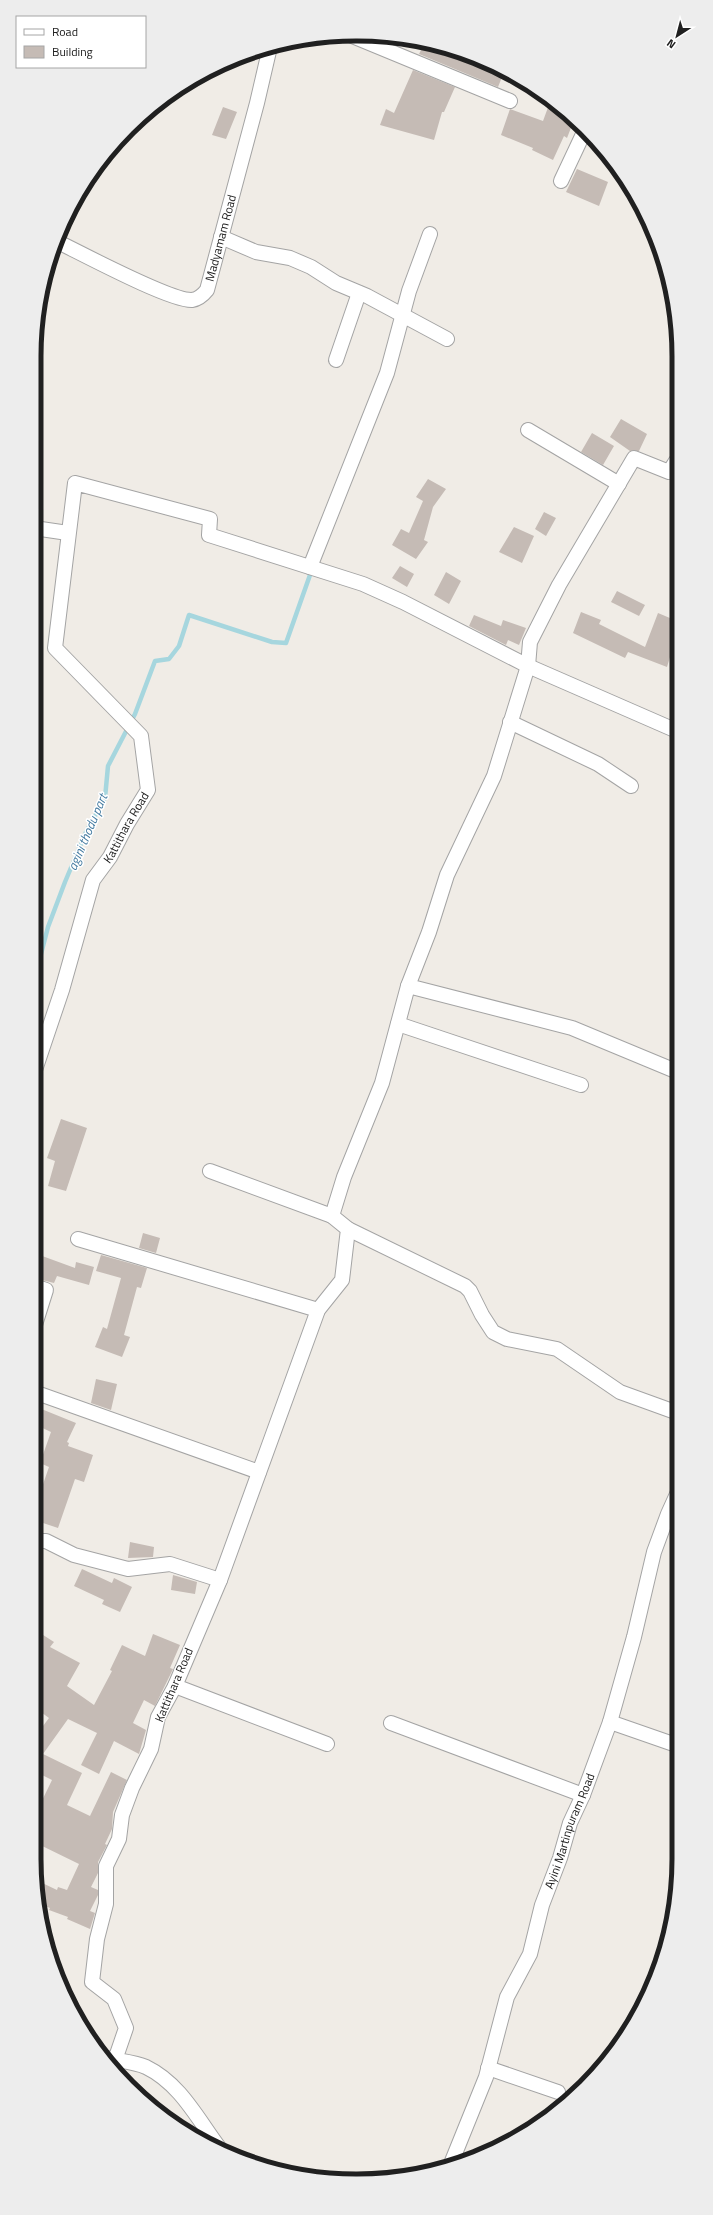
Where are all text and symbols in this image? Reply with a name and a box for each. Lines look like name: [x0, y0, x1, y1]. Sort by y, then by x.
legend: [16, 16, 146, 68]
north arrow: [657, 16, 697, 56]
text: Road: [52, 22, 78, 41]
text: N: [663, 35, 679, 53]
text: Building: [52, 42, 93, 61]
street label: Madyamam Road: [200, 193, 241, 283]
street label: Kattithara Road: [98, 788, 154, 867]
water label: agini thodu part: [62, 789, 113, 873]
street label: Kattithara Road: [149, 1645, 198, 1725]
street label: Ayini Martinpuram Road: [539, 1770, 599, 1891]

